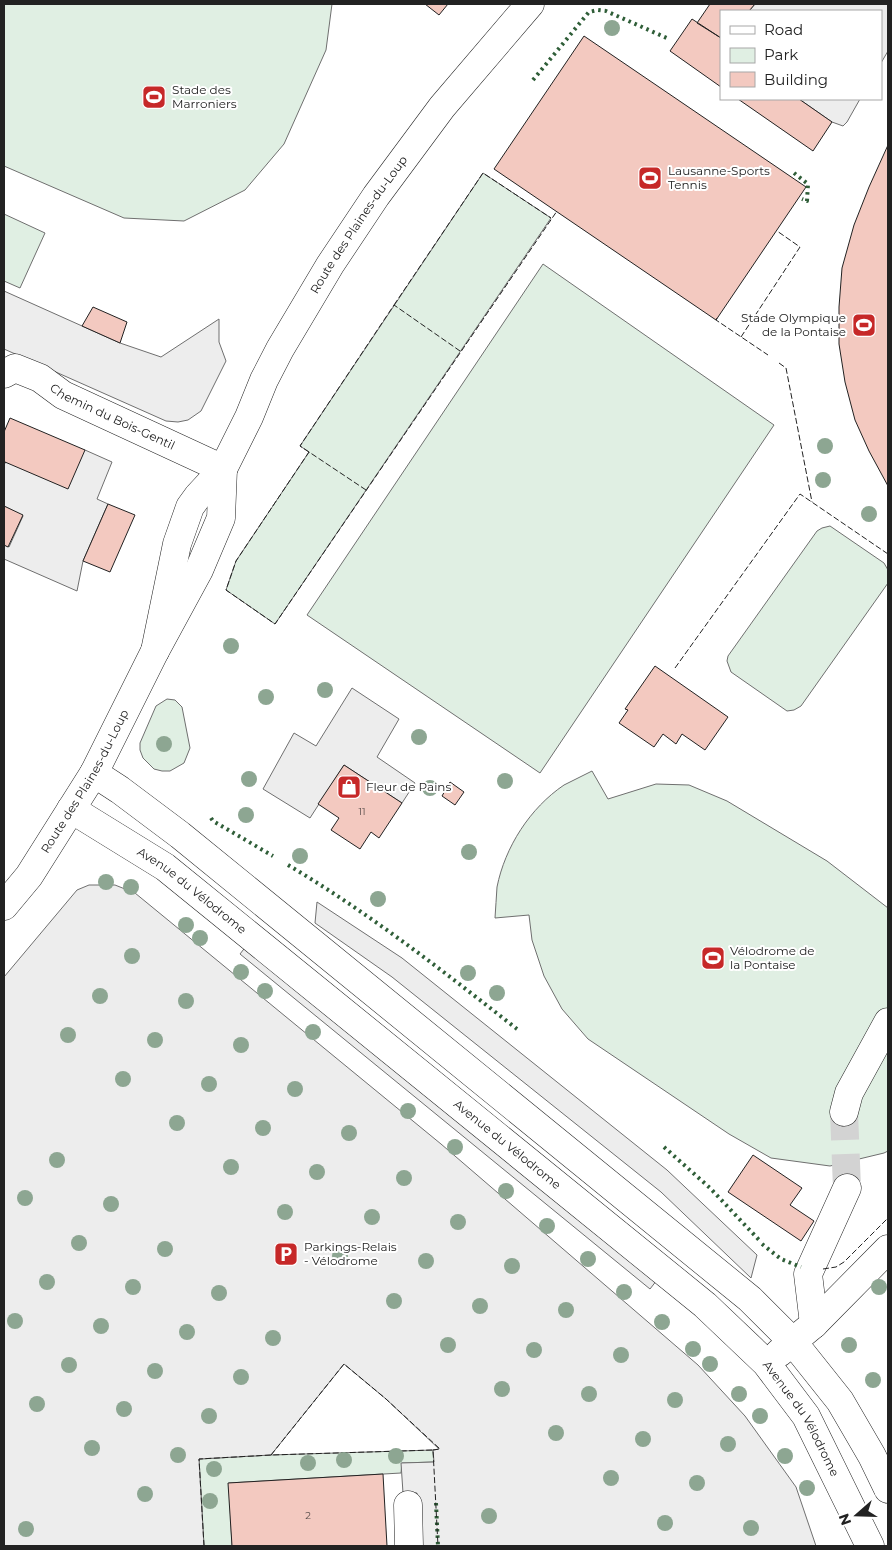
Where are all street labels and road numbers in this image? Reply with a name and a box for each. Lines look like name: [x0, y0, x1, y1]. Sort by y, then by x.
street label: Route des Plaines-du-Loup: [307, 152, 410, 296]
street label: Chemin du Bois-Gentil: [47, 380, 177, 453]
street label: Route des Plaines-du-Loup: [37, 707, 132, 856]
street label: Avenue du Vélodrome: [135, 844, 250, 937]
street label: Avenue du Vélodrome: [451, 1096, 564, 1192]
street label: Avenue du Vélodrome: [760, 1357, 843, 1479]

